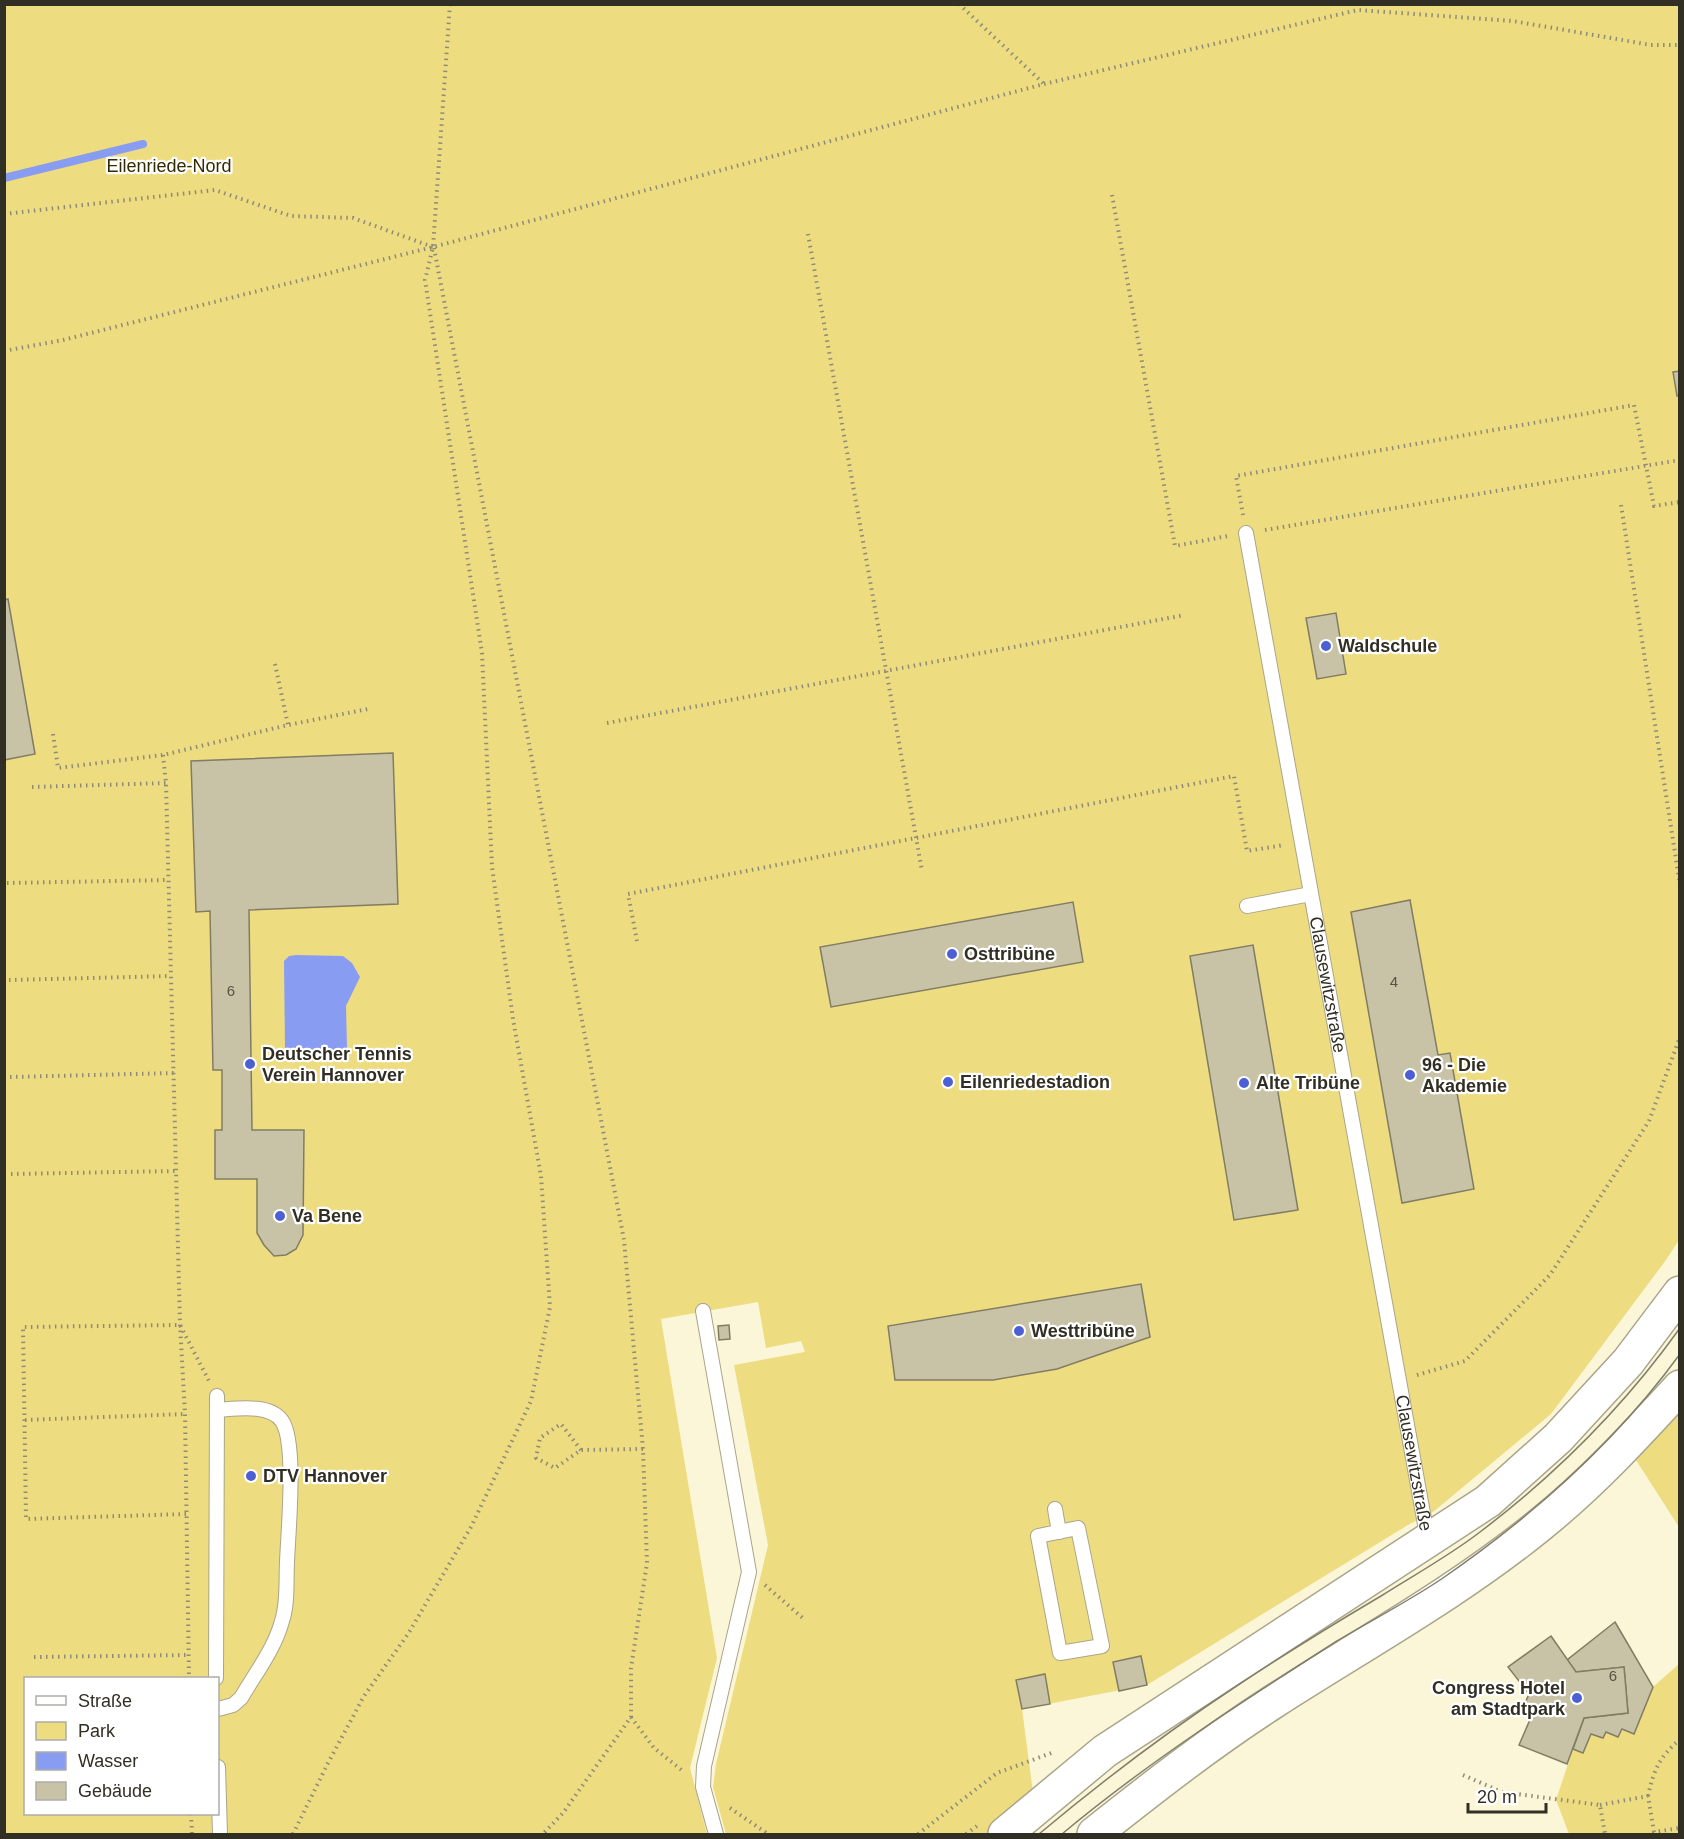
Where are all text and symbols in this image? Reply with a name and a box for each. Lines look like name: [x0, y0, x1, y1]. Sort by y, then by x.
park label: Eilenriede-Nord: [106, 156, 232, 176]
place label: Waldschule: [1338, 636, 1437, 656]
marker: Waldschule: [1319, 639, 1333, 653]
street label: Clausewitzstraße: [1305, 915, 1350, 1054]
place label: Osttribüne: [964, 944, 1055, 964]
marker: Osttribüne: [945, 947, 959, 961]
house number: 4: [1390, 973, 1398, 990]
house number: 6: [227, 982, 235, 999]
place label: Deutscher Tennis Verein Hannover: [262, 1044, 412, 1085]
place label: 96 - Die Akademie: [1422, 1055, 1507, 1096]
marker: Deutscher Tennis Verein Hannover: [243, 1057, 257, 1071]
marker: 96 - Die Akademie: [1403, 1068, 1417, 1082]
place label: Eilenriedestadion: [960, 1072, 1110, 1092]
place label: Alte Tribüne: [1256, 1073, 1360, 1093]
marker: Eilenriedestadion: [941, 1075, 955, 1089]
marker: Alte Tribüne: [1237, 1076, 1251, 1090]
place label: Va Bene: [292, 1206, 362, 1226]
marker: Va Bene: [273, 1209, 287, 1223]
place label: Westtribüne: [1031, 1321, 1135, 1341]
marker: Westtribüne: [1012, 1324, 1026, 1338]
street label: Clausewitzstraße: [1392, 1393, 1436, 1533]
place label: DTV Hannover: [263, 1466, 387, 1486]
marker: DTV Hannover: [244, 1469, 258, 1483]
house number: 6: [1609, 1667, 1617, 1684]
legend: [24, 1677, 219, 1815]
place label: Congress Hotel am Stadtpark: [1432, 1678, 1566, 1719]
text: Straße: [78, 1691, 132, 1711]
marker: Congress Hotel am Stadtpark: [1570, 1691, 1584, 1705]
text: Park: [78, 1721, 116, 1741]
text: Wasser: [78, 1751, 138, 1771]
scale bar: [1468, 1776, 1546, 1814]
text: Gebäude: [78, 1781, 152, 1801]
text: 20 m: [1477, 1787, 1517, 1807]

